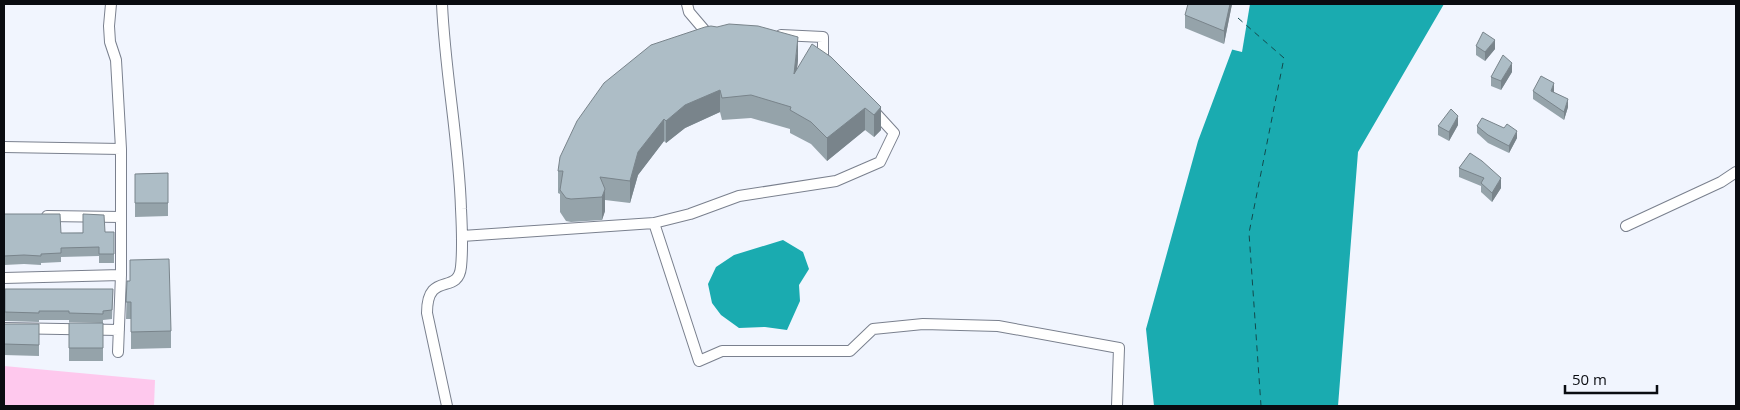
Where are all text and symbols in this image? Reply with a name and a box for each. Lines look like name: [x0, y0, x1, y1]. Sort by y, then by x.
scale bar: [1565, 362, 1658, 394]
text: 50 m: [1572, 369, 1607, 389]

